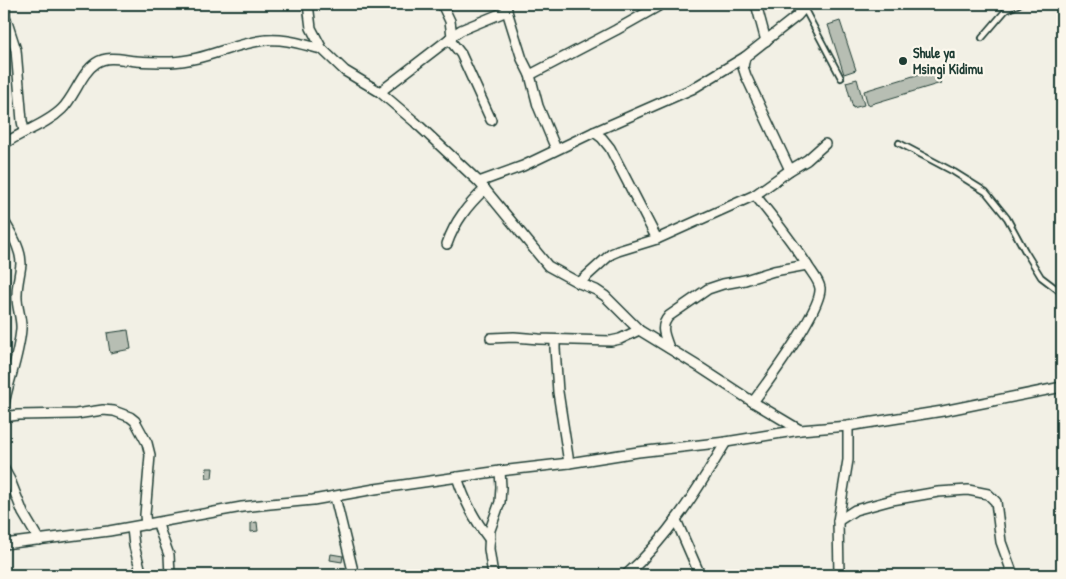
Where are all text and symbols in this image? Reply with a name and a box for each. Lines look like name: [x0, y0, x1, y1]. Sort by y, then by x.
place label: Shule ya Msingi Kidimu: [913, 43, 983, 80]
marker: Shule ya Msingi Kidimu: [897, 55, 909, 67]

